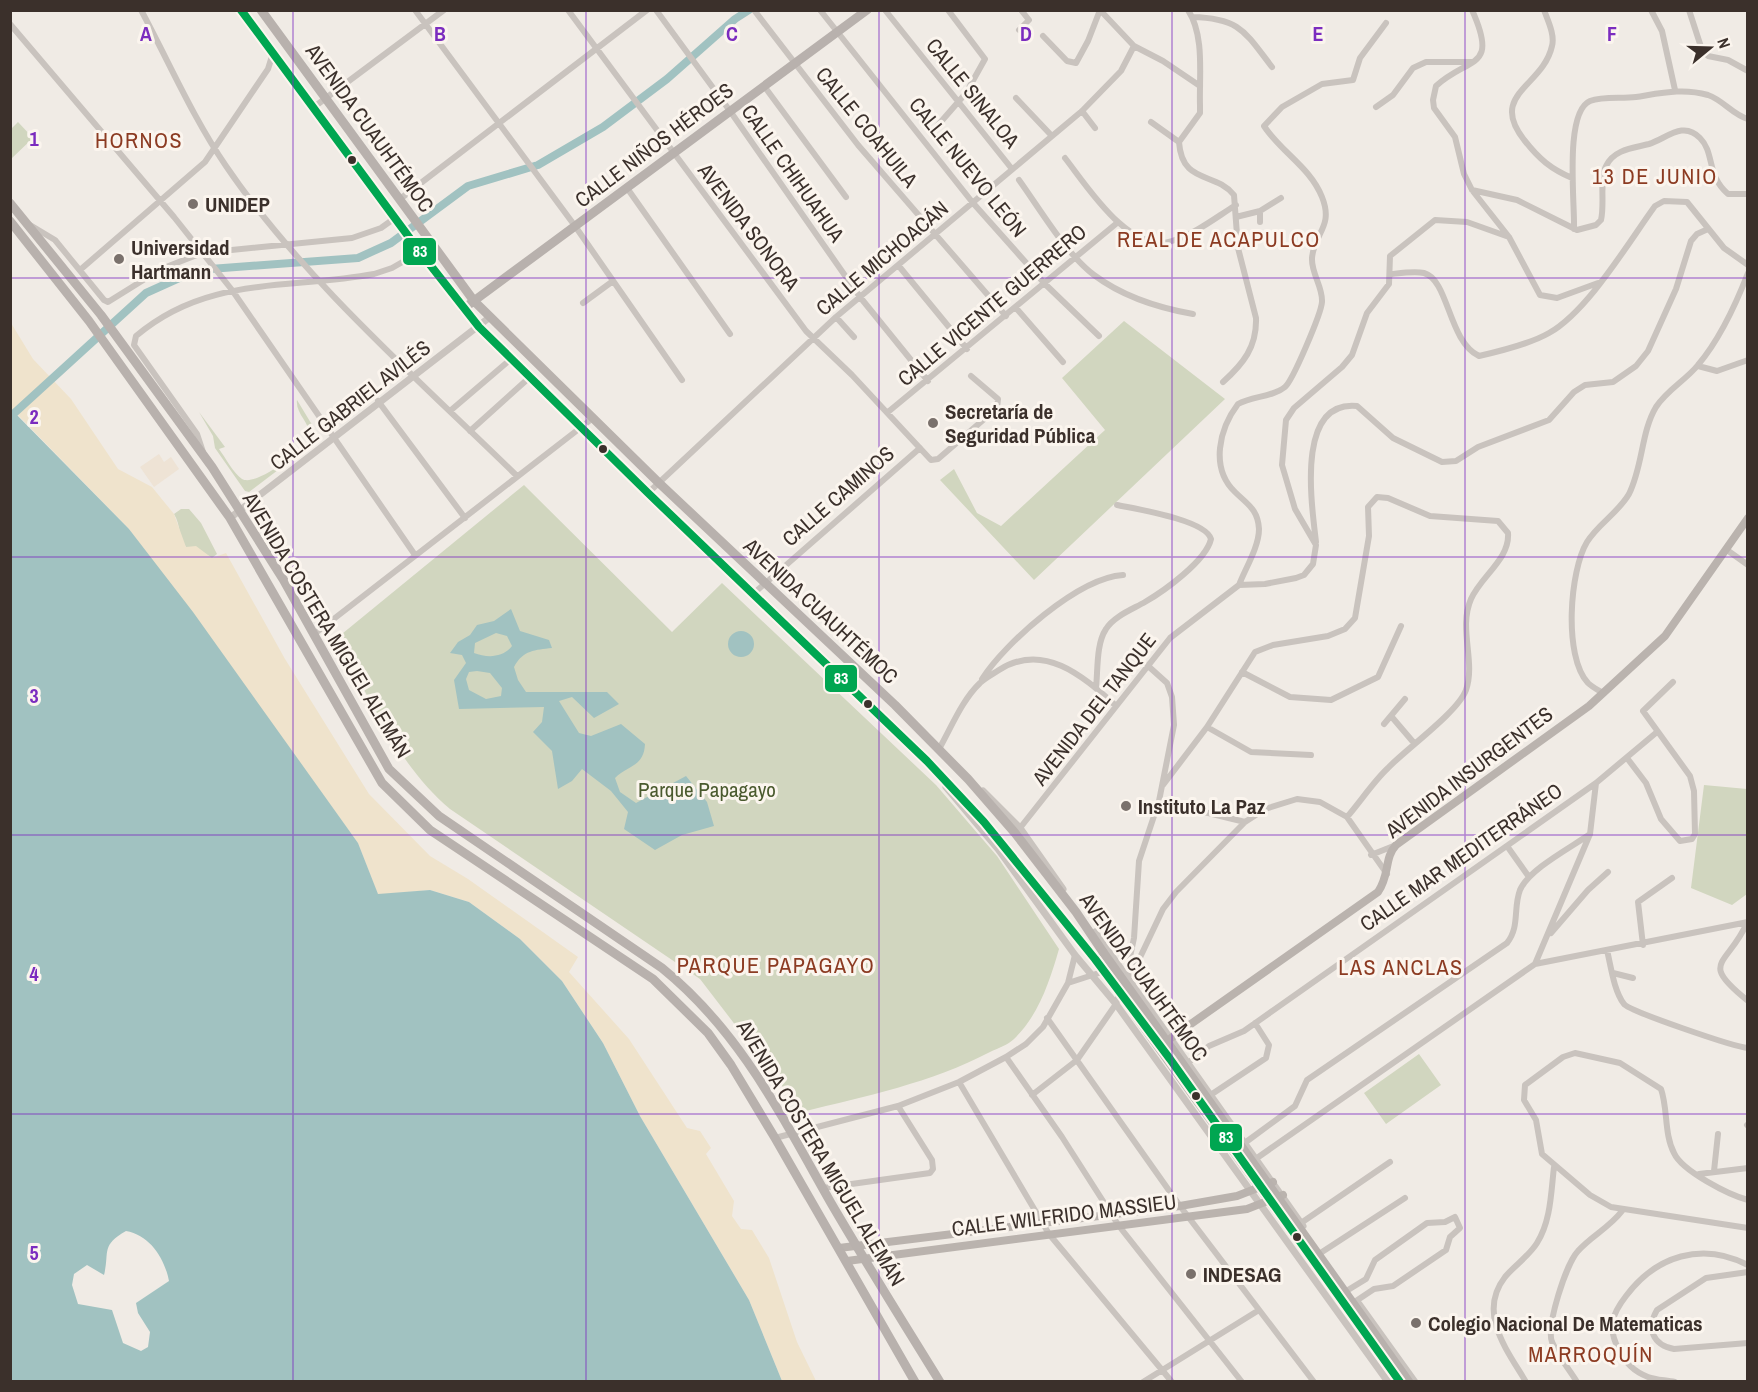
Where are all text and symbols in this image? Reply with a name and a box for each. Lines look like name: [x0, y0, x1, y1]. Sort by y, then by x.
north arrow: [1680, 18, 1740, 78]
text: A: [140, 20, 152, 47]
text: B: [434, 20, 446, 47]
text: C: [726, 20, 738, 47]
text: D: [1020, 20, 1032, 47]
text: E: [1313, 20, 1324, 47]
text: F: [1607, 20, 1617, 47]
street label: CALLE SINALOA: [920, 32, 1027, 155]
text: N: [1712, 35, 1736, 51]
street label: AVENIDA CUAUHTÉMOC: [298, 37, 441, 218]
street label: CALLE COAHUILA: [809, 61, 925, 194]
street label: CALLE NIÑOS HÉROES: [569, 76, 739, 214]
street label: CALLE NUEVO LEÓN: [903, 91, 1033, 243]
street label: CALLE CHIHUAHUA: [735, 98, 852, 248]
text: 1: [29, 125, 39, 152]
district label: HORNOS: [95, 125, 183, 155]
unlabelled marker: [346, 154, 358, 166]
street label: AVENIDA SONORA: [691, 156, 807, 297]
district label: 13 DE JUNIO: [1592, 161, 1718, 191]
place label: UNIDEP: [205, 190, 270, 219]
street label: CALLE MICHOACÁN: [810, 194, 954, 322]
marker: UNIDEP: [186, 197, 200, 211]
street label: CALLE VICENTE GUERRERO: [891, 217, 1093, 393]
district label: REAL DE ACAPULCO: [1117, 224, 1321, 254]
place label: Universidad Hartmann: [131, 233, 230, 286]
line badge: 83: [402, 237, 437, 266]
text: 83: [413, 240, 427, 262]
marker: Universidad Hartmann: [112, 252, 126, 266]
street label: CALLE GABRIEL AVILÉS: [264, 333, 436, 477]
place label: Secretaría de Seguridad Pública: [945, 397, 1096, 450]
text: 2: [29, 403, 39, 430]
marker: Secretaría de Seguridad Pública: [926, 416, 940, 430]
street label: CALLE CAMINOS: [776, 439, 900, 553]
unlabelled marker: [597, 443, 609, 455]
street label: AVENIDA COSTERA MIGUEL ALEMÁN: [235, 486, 418, 763]
street label: AVENIDA CUAUHTÉMOC: [737, 531, 905, 690]
street label: AVENIDA DEL TANQUE: [1025, 627, 1163, 792]
line badge: 83: [824, 664, 858, 693]
text: 83: [834, 667, 848, 689]
text: 3: [29, 682, 39, 709]
unlabelled marker: [862, 698, 874, 710]
street label: AVENIDA INSURGENTES: [1379, 699, 1559, 845]
park label: Parque Papagayo: [638, 775, 776, 804]
street label: CALLE MAR MEDITERRÁNEO: [1354, 776, 1568, 938]
place label: Instituto La Paz: [1138, 792, 1266, 821]
marker: Instituto La Paz: [1119, 799, 1133, 813]
street label: AVENIDA CUAUHTÉMOC: [1072, 886, 1215, 1067]
district label: PARQUE PAPAGAYO: [677, 950, 875, 980]
district label: LAS ANCLAS: [1338, 952, 1464, 982]
text: 4: [29, 960, 39, 987]
street label: AVENIDA COSTERA MIGUEL ALEMÁN: [729, 1014, 912, 1291]
unlabelled marker: [1190, 1090, 1202, 1102]
line badge: 83: [1209, 1123, 1243, 1152]
text: 83: [1219, 1126, 1233, 1148]
street label: CALLE WILFRIDO MASSIEU: [950, 1187, 1178, 1243]
unlabelled marker: [1291, 1231, 1303, 1243]
text: 5: [29, 1239, 39, 1266]
place label: INDESAG: [1203, 1260, 1281, 1289]
marker: INDESAG: [1184, 1267, 1198, 1281]
place label: Colegio Nacional De Matematicas: [1428, 1309, 1703, 1338]
marker: Colegio Nacional De Matematicas: [1409, 1316, 1423, 1330]
district label: MARROQUÍN: [1528, 1339, 1654, 1369]

